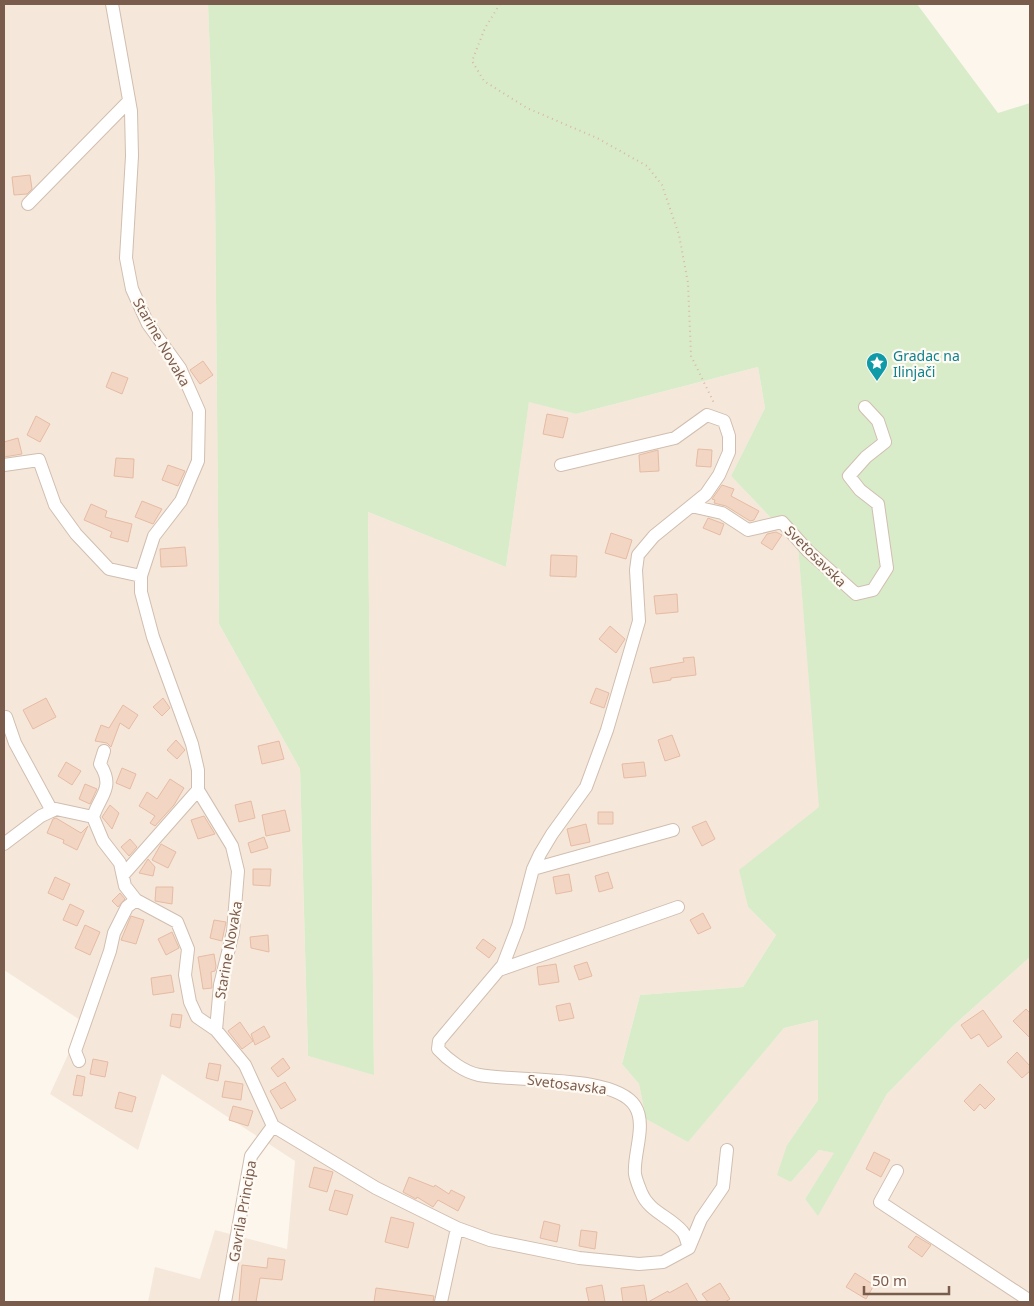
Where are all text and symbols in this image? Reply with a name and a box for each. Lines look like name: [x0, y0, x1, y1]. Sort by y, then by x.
street label: Starine Novaka: [129, 294, 195, 390]
place label: Gradac na Ilinjači: [893, 346, 960, 381]
place icon: Gradac na Ilinjači: [865, 351, 889, 382]
street label: Svetosavska: [781, 521, 851, 591]
street label: Starine Novaka: [210, 899, 246, 1001]
street label: Svetosavska: [526, 1070, 608, 1098]
street label: Gavrila Principa: [224, 1159, 260, 1263]
scale bar: [864, 1264, 949, 1296]
text: 50 m: [872, 1270, 907, 1290]

